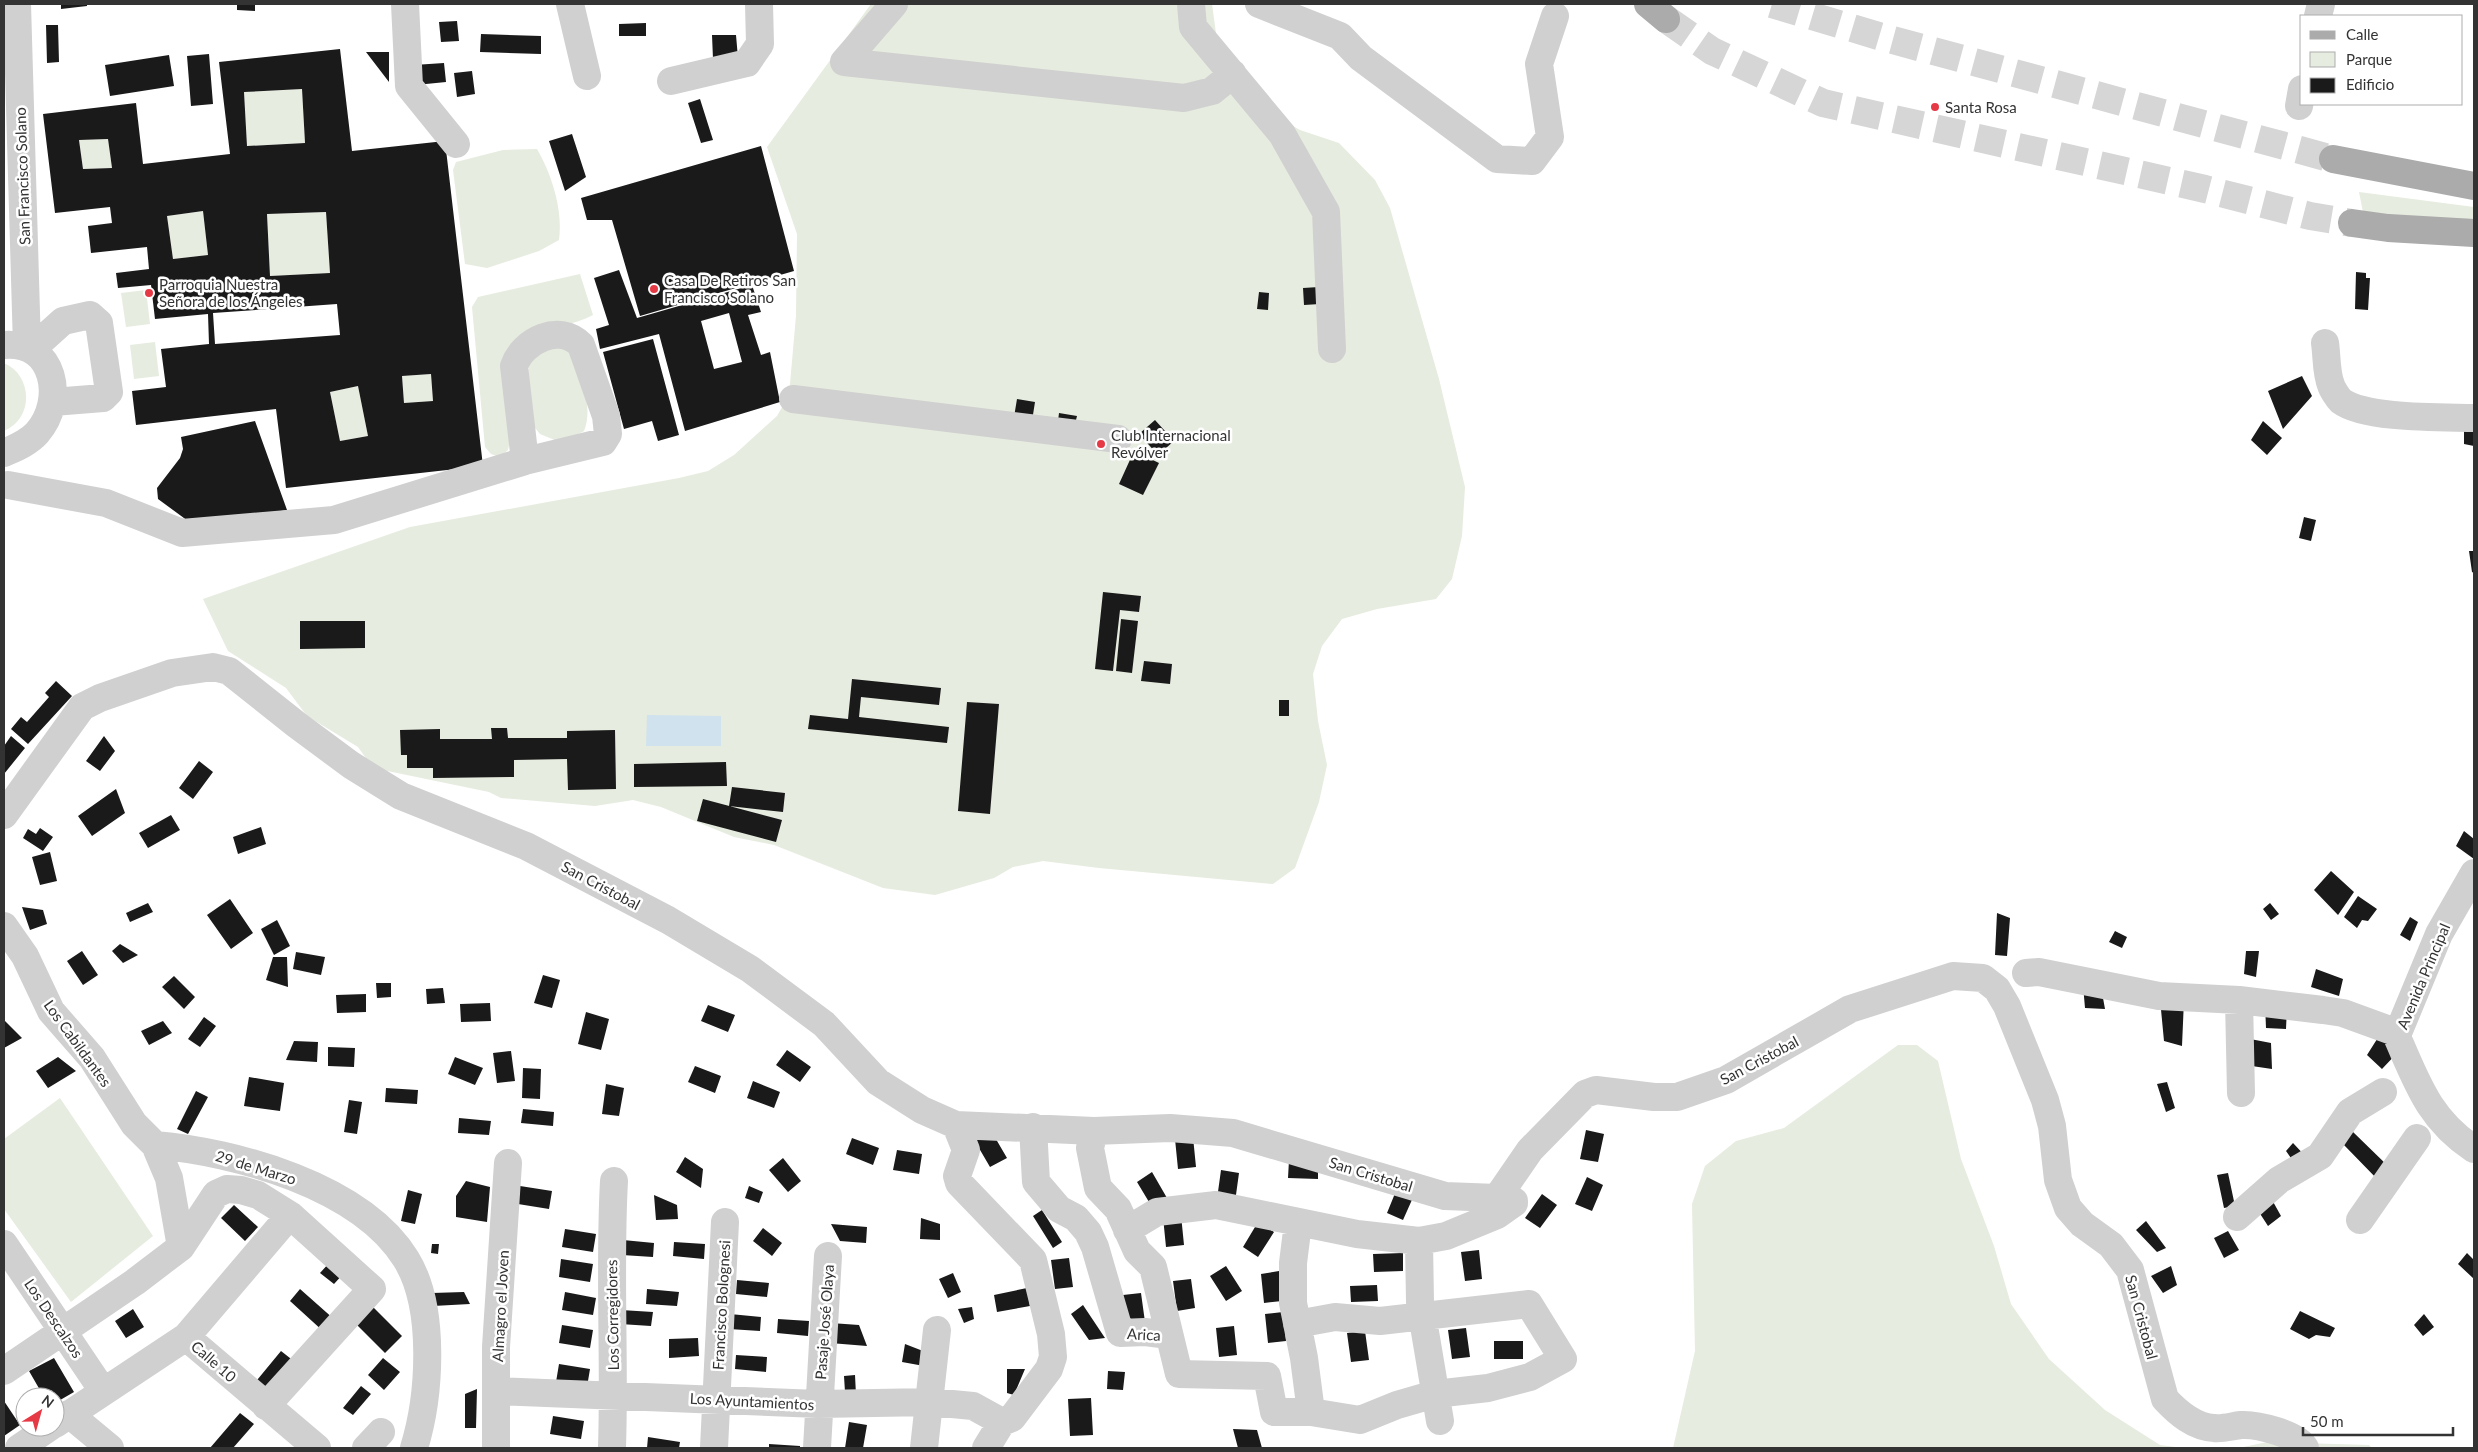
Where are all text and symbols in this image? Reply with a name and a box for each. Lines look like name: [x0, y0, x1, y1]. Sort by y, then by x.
legend: [2300, 15, 2463, 105]
text: Calle: [2346, 25, 2379, 43]
text: Parque: [2346, 50, 2392, 68]
text: Edificio: [2346, 75, 2394, 93]
place label: Santa Rosa: [1945, 98, 2017, 116]
marker: Santa Rosa: [1929, 101, 1941, 113]
street label: San Francisco Solano: [11, 107, 33, 245]
place label: Casa De Retiros San Francisco Solano: [664, 271, 796, 306]
place label: Parroquia Nuestra Señora de los Ángeles: [159, 275, 303, 310]
marker: Casa De Retiros San Francisco Solano: [648, 283, 660, 295]
marker: Parroquia Nuestra Señora de los Ángeles: [143, 287, 155, 299]
place label: Club Internacional Revólver: [1111, 426, 1231, 461]
marker: Club Internacional Revólver: [1095, 438, 1107, 450]
street label: San Cristobal: [559, 857, 643, 913]
street label: Avenida Principal: [2393, 920, 2453, 1032]
street label: Los Cabildantes: [40, 996, 116, 1090]
street label: San Cristobal: [1717, 1032, 1801, 1088]
street label: 29 de Marzo: [214, 1146, 298, 1188]
street label: San Cristobal: [1327, 1153, 1415, 1195]
street label: Francisco Bolognesi: [709, 1240, 733, 1370]
street label: Almagro el Joven: [488, 1250, 512, 1362]
street label: Los Corregidores: [602, 1259, 622, 1371]
street label: Pasaje José Olaya: [811, 1264, 837, 1380]
street label: San Cristobal: [2122, 1273, 2162, 1361]
street label: Los Descalzos: [21, 1275, 87, 1361]
street label: Arica: [1127, 1324, 1161, 1344]
street label: Calle 10: [188, 1337, 240, 1386]
north arrow: [15, 1387, 65, 1437]
street label: Los Ayuntamientos: [689, 1389, 815, 1413]
text: N: [39, 1391, 58, 1411]
scale bar: [2303, 1404, 2453, 1436]
text: 50 m: [2310, 1412, 2344, 1430]

